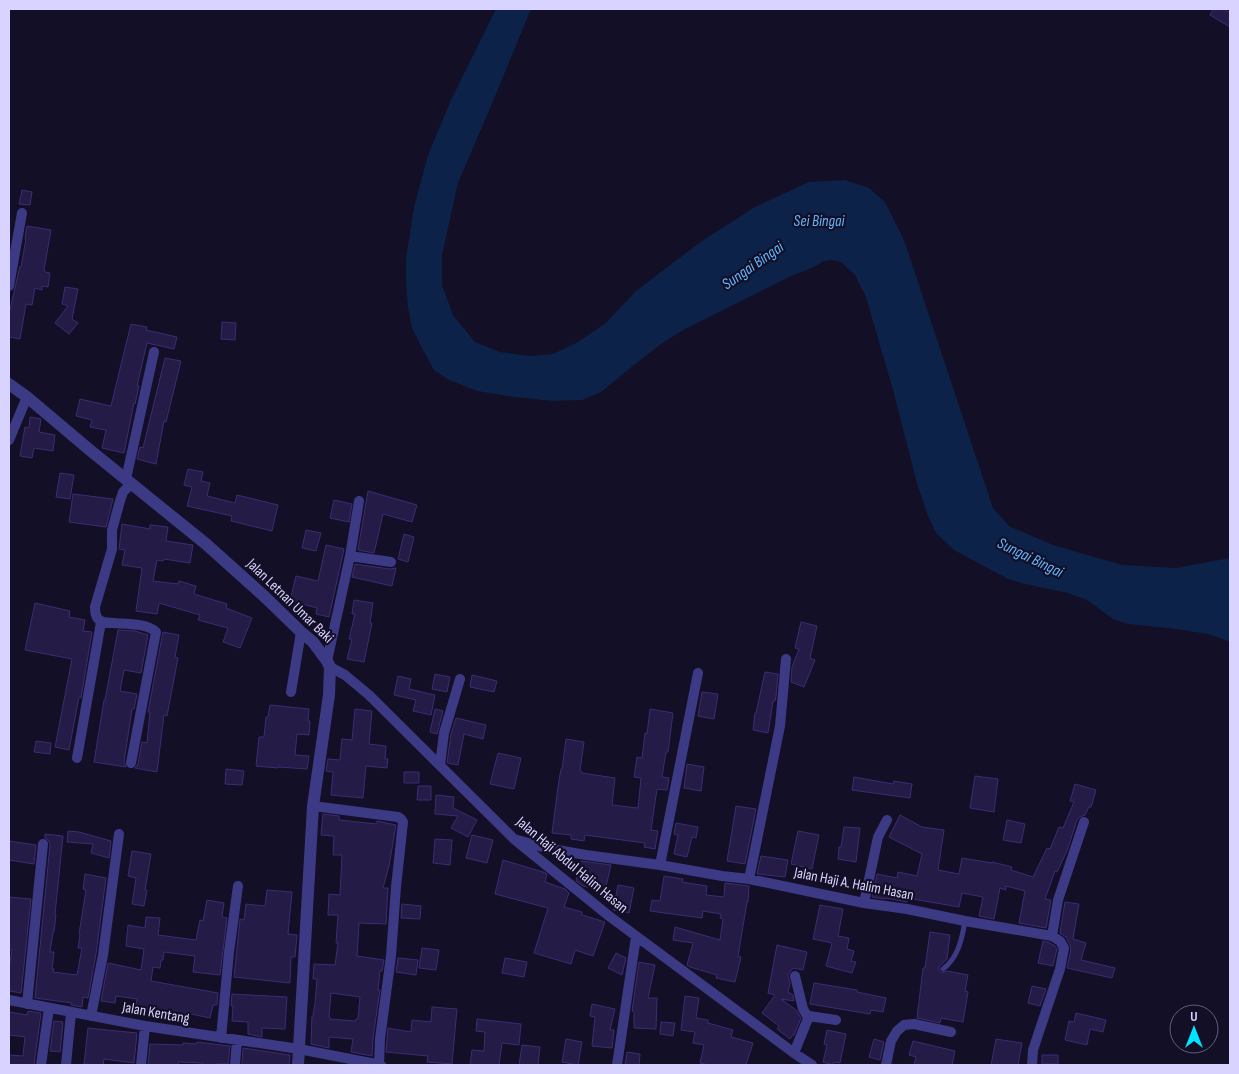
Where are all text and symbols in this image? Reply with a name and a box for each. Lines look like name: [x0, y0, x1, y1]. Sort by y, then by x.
water label: Sei Bingai: [794, 212, 846, 231]
water label: Sungai Bingai: [719, 237, 788, 294]
water label: Sungai Bingai: [994, 534, 1067, 583]
street label: Jalan Letnan Umar Baki: [242, 554, 338, 647]
street label: Jalan Haji Abdul Halim Hasan: [511, 812, 632, 917]
street label: Jalan Haji A. Halim Hasan: [792, 863, 915, 905]
street label: Jalan Kentang: [120, 998, 191, 1028]
north arrow: [1169, 1004, 1219, 1054]
text: U: [1190, 1008, 1198, 1025]

